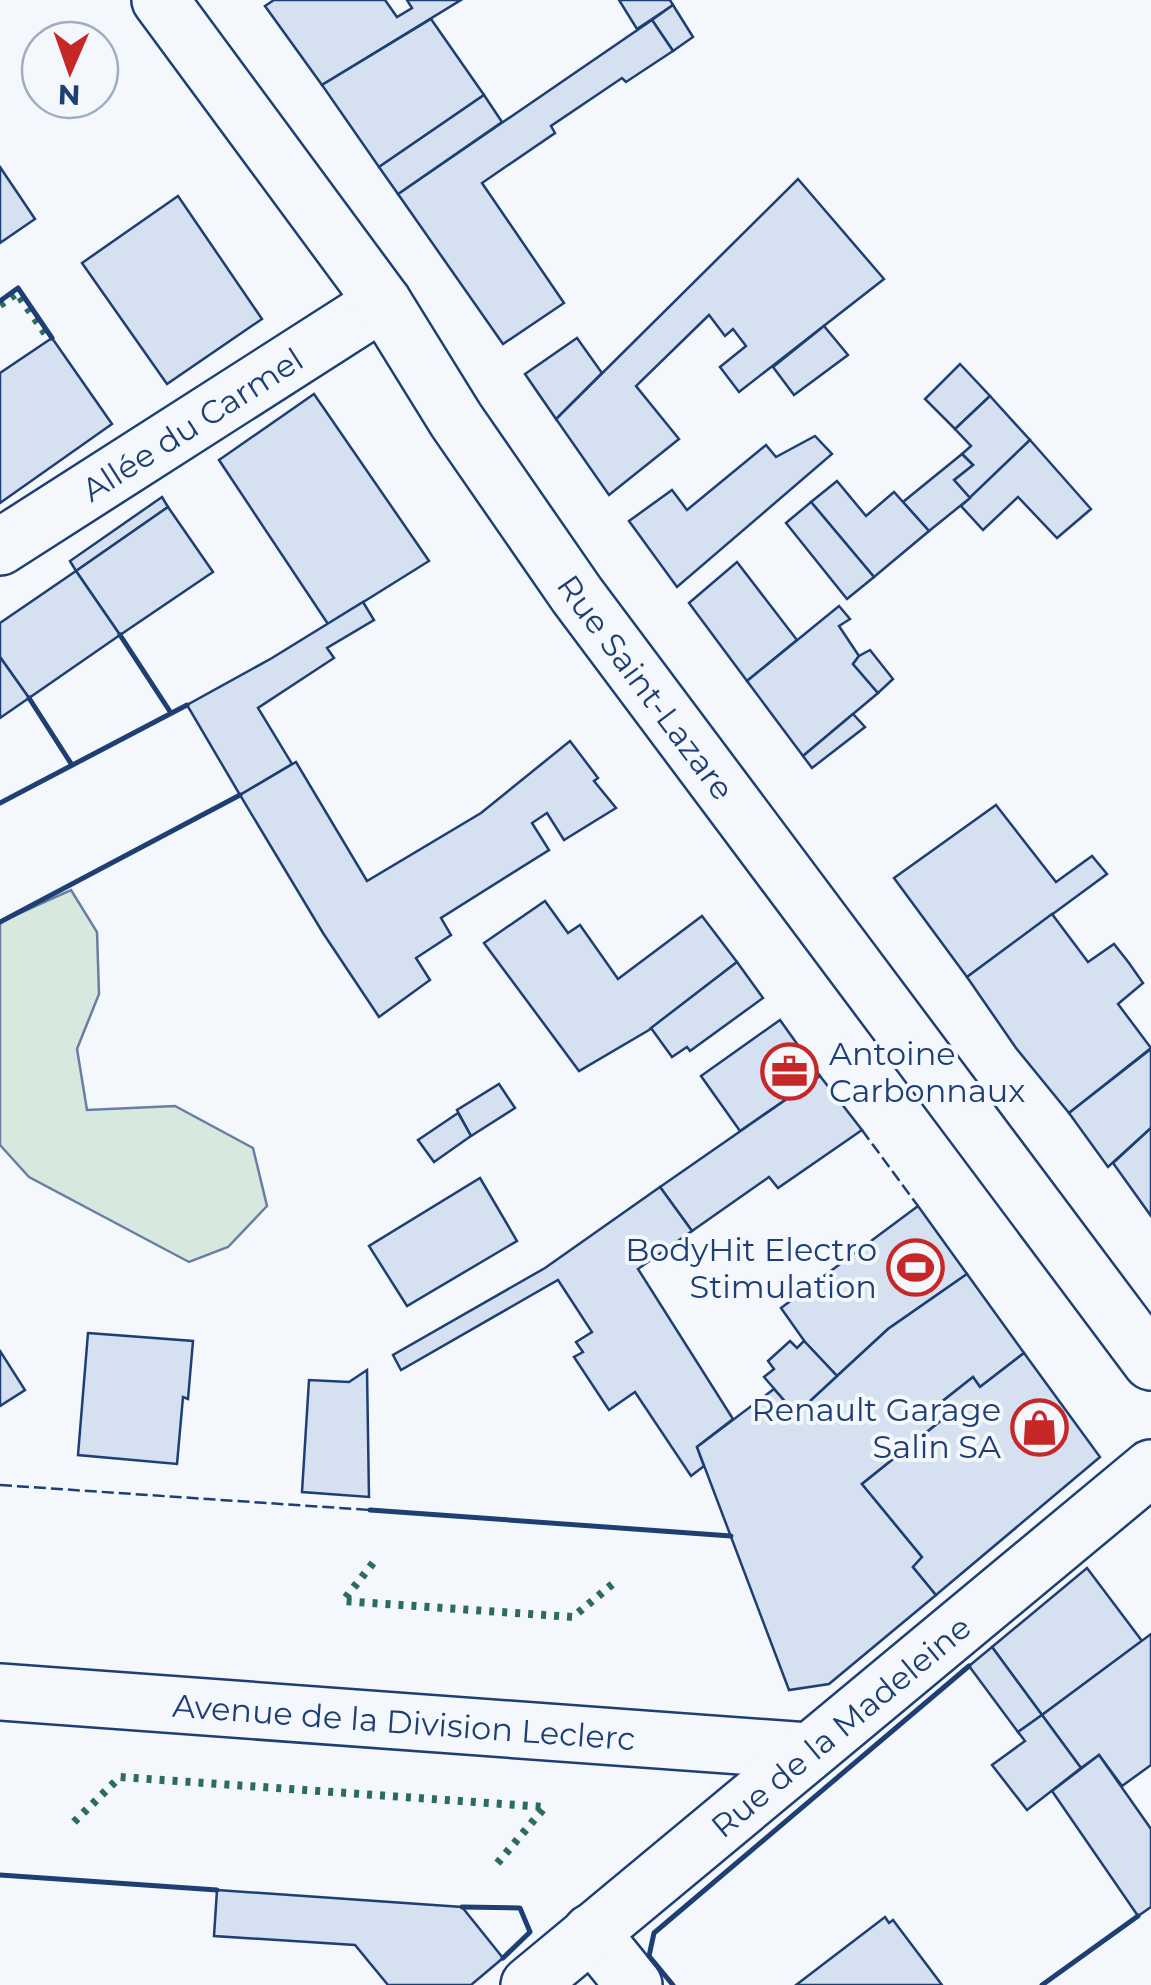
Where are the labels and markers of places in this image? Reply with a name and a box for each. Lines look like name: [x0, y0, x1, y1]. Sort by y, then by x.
place label: Antoine Carbonnaux: [829, 1034, 1025, 1110]
office icon: Antoine Carbonnaux: [760, 1041, 820, 1101]
place label: BodyHit Electro Stimulation: [625, 1230, 877, 1306]
sports icon: BodyHit Electro Stimulation: [886, 1237, 946, 1297]
place label: Renault Garage Salin SA: [752, 1390, 1001, 1466]
shop icon: Renault Garage Salin SA: [1010, 1397, 1070, 1457]

